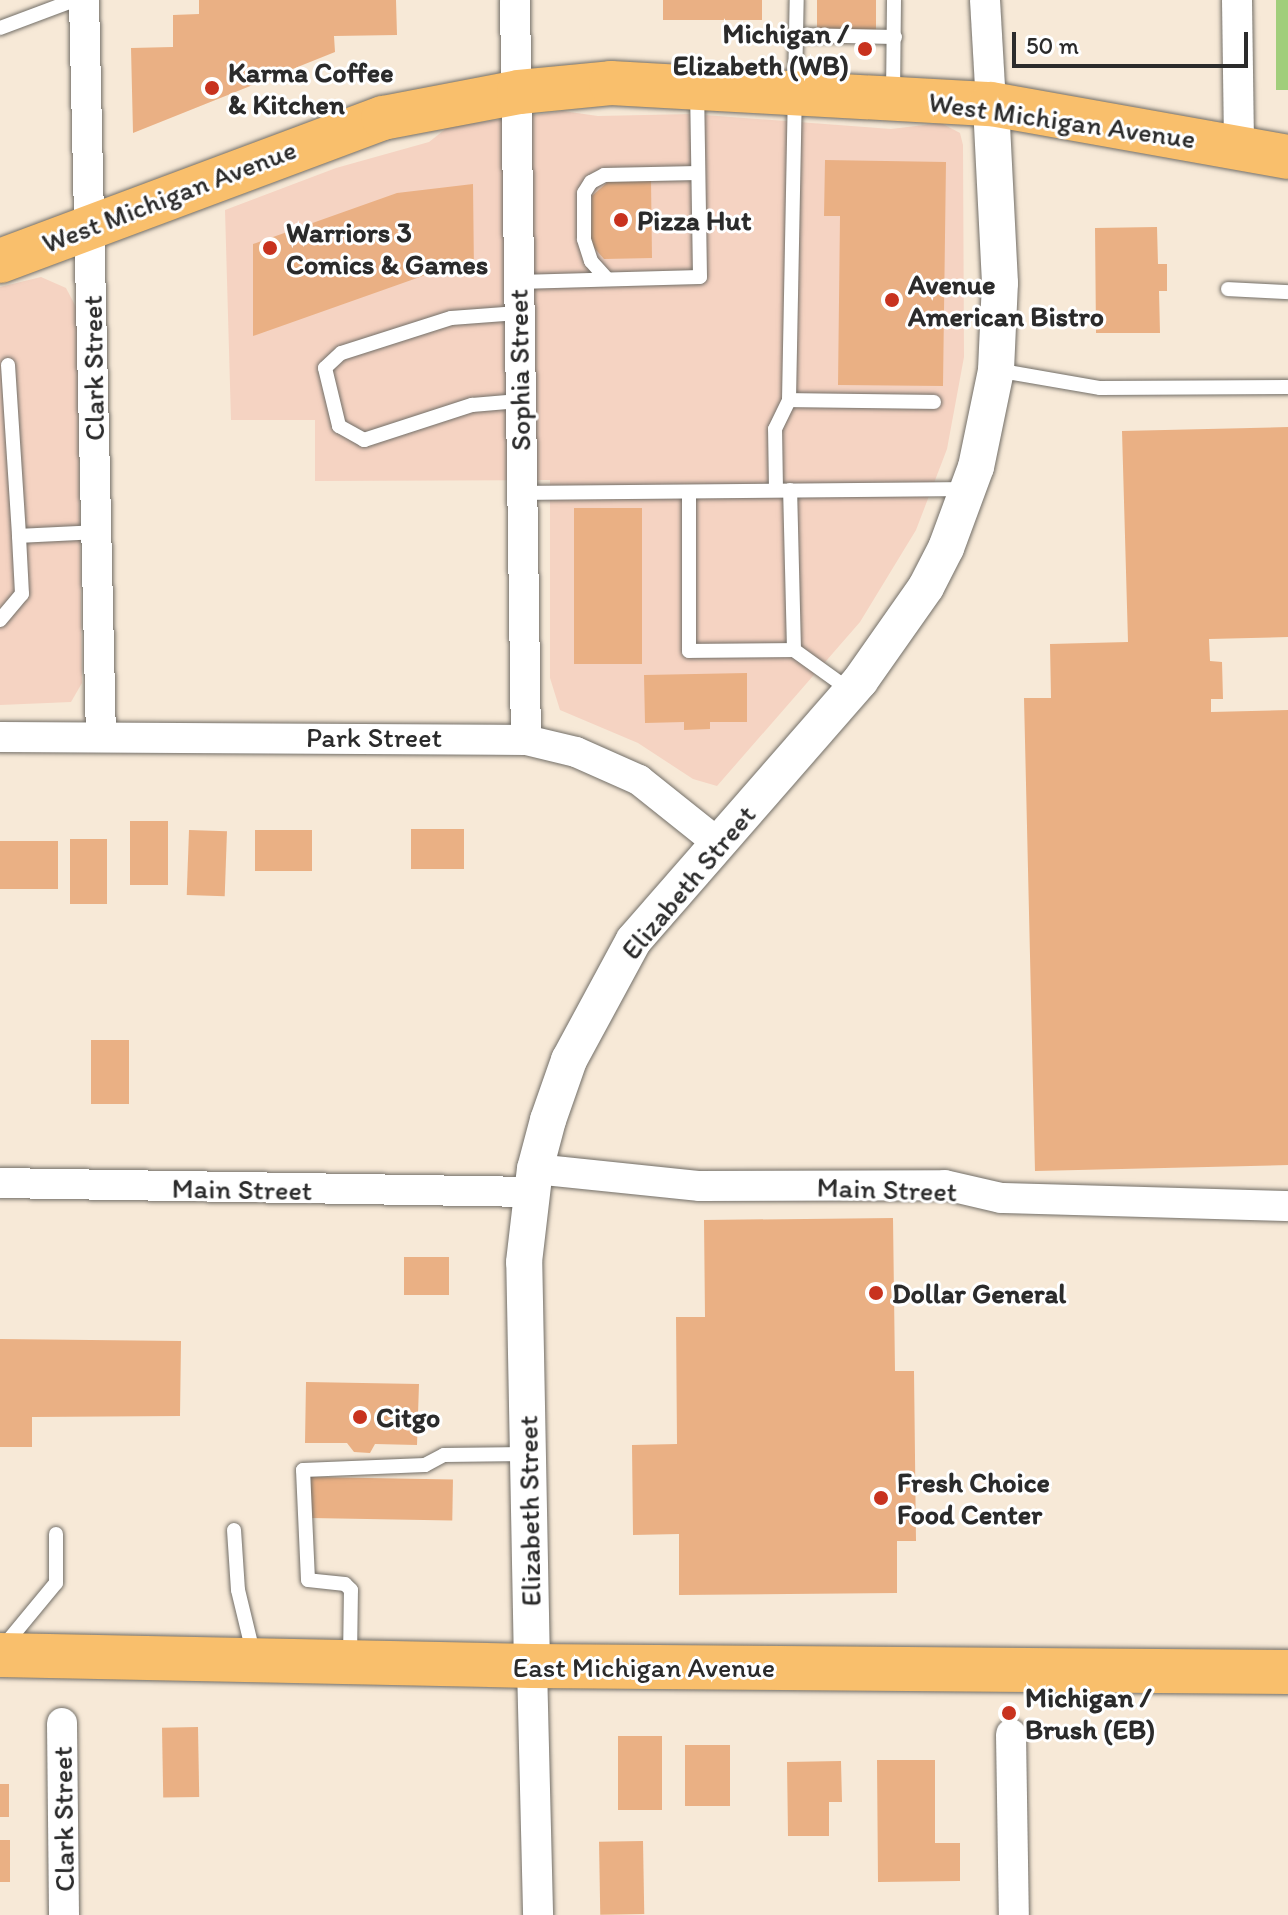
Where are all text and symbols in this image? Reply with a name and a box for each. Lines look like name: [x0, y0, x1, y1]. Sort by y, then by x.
place label: Michigan / Elizabeth (WB): [673, 16, 849, 82]
scale bar: [1016, 16, 1252, 66]
text: 50 m: [1026, 31, 1079, 60]
marker: Michigan / Elizabeth (WB): [856, 40, 874, 58]
place label: Karma Coffee & Kitchen: [228, 55, 394, 121]
marker: Karma Coffee & Kitchen: [203, 79, 221, 97]
street label: West Michigan Avenue: [927, 85, 1197, 155]
street label: West Michigan Avenue: [38, 132, 300, 260]
place label: Pizza Hut: [637, 203, 751, 237]
marker: Pizza Hut: [612, 211, 630, 229]
place label: Warriors 3 Comics & Games: [286, 215, 488, 281]
marker: Warriors 3 Comics & Games: [261, 239, 279, 257]
place label: Avenue American Bistro: [908, 267, 1104, 333]
street label: Sophia Street: [501, 289, 537, 451]
marker: Avenue American Bistro: [883, 291, 901, 309]
street label: Clark Street: [75, 295, 111, 441]
street label: Park Street: [306, 720, 442, 754]
street label: Elizabeth Street: [614, 798, 762, 966]
street label: Main Street: [817, 1170, 957, 1208]
street label: Main Street: [172, 1171, 312, 1207]
place label: Dollar General: [892, 1276, 1067, 1310]
marker: Dollar General: [867, 1284, 885, 1302]
place label: Citgo: [376, 1400, 440, 1434]
marker: Citgo: [351, 1408, 369, 1426]
street label: Elizabeth Street: [511, 1416, 547, 1606]
place label: Fresh Choice Food Center: [897, 1465, 1050, 1531]
marker: Fresh Choice Food Center: [872, 1489, 890, 1507]
street label: East Michigan Avenue: [513, 1650, 775, 1684]
place label: Michigan / Brush (EB): [1025, 1680, 1155, 1746]
marker: Michigan / Brush (EB): [1000, 1704, 1018, 1722]
street label: Clark Street: [45, 1746, 81, 1892]

